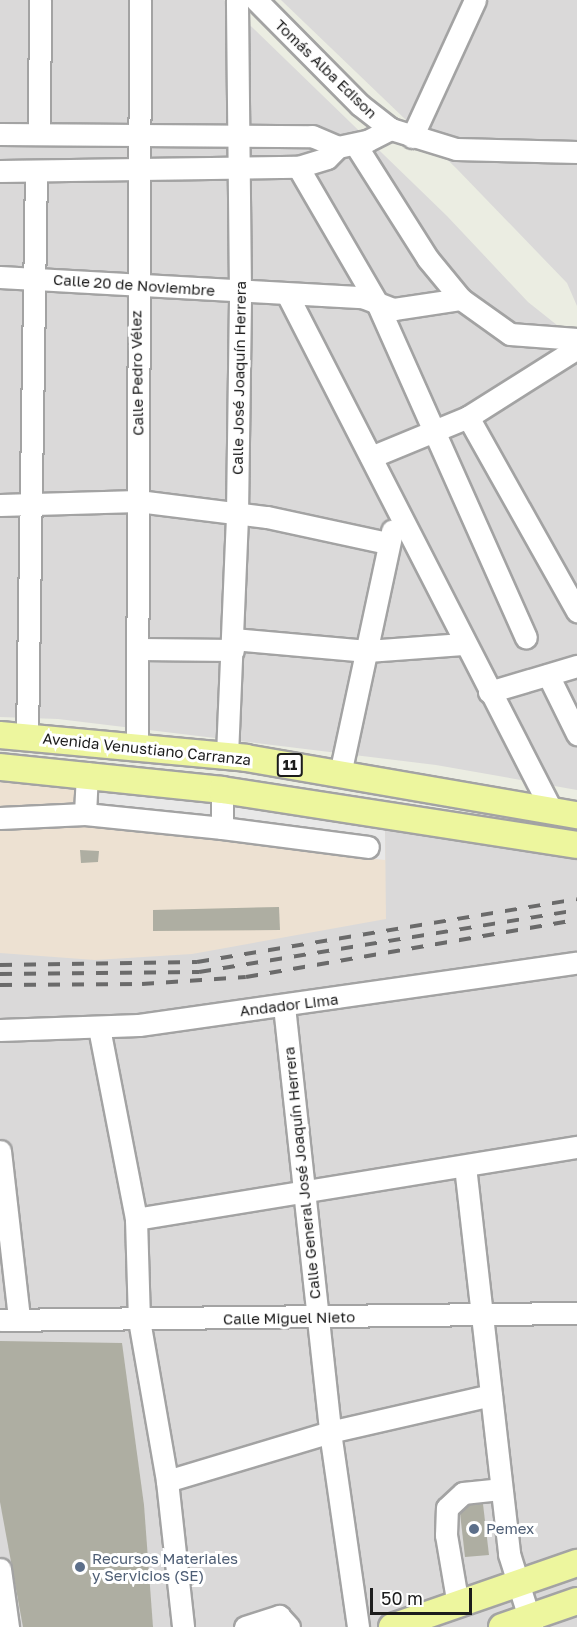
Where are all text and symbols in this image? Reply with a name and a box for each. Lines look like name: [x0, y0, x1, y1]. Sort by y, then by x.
street label: Tomás Alba Edison: [271, 16, 381, 122]
street label: Calle 20 de Noviembre: [53, 270, 215, 300]
street label: Calle José Joaquín Herrera: [228, 281, 250, 475]
street label: Calle Pedro Vélez: [127, 310, 147, 436]
street label: Avenida Venustiano Carranza: [42, 729, 252, 769]
road number: 11: [276, 754, 304, 776]
street label: Andador Lima: [239, 990, 339, 1020]
street label: Calle General José Joaquín Herrera: [280, 1046, 324, 1300]
street label: Calle Miguel Nieto: [223, 1308, 355, 1328]
place label: Pemex: [486, 1520, 534, 1538]
marker: Pemex: [467, 1522, 481, 1536]
place label: Recursos Materiales y Servicios (SE): [92, 1549, 238, 1584]
marker: Recursos Materiales y Servicios (SE): [73, 1560, 87, 1574]
scale bar: [373, 1576, 475, 1614]
text: 50 m: [381, 1587, 423, 1609]

